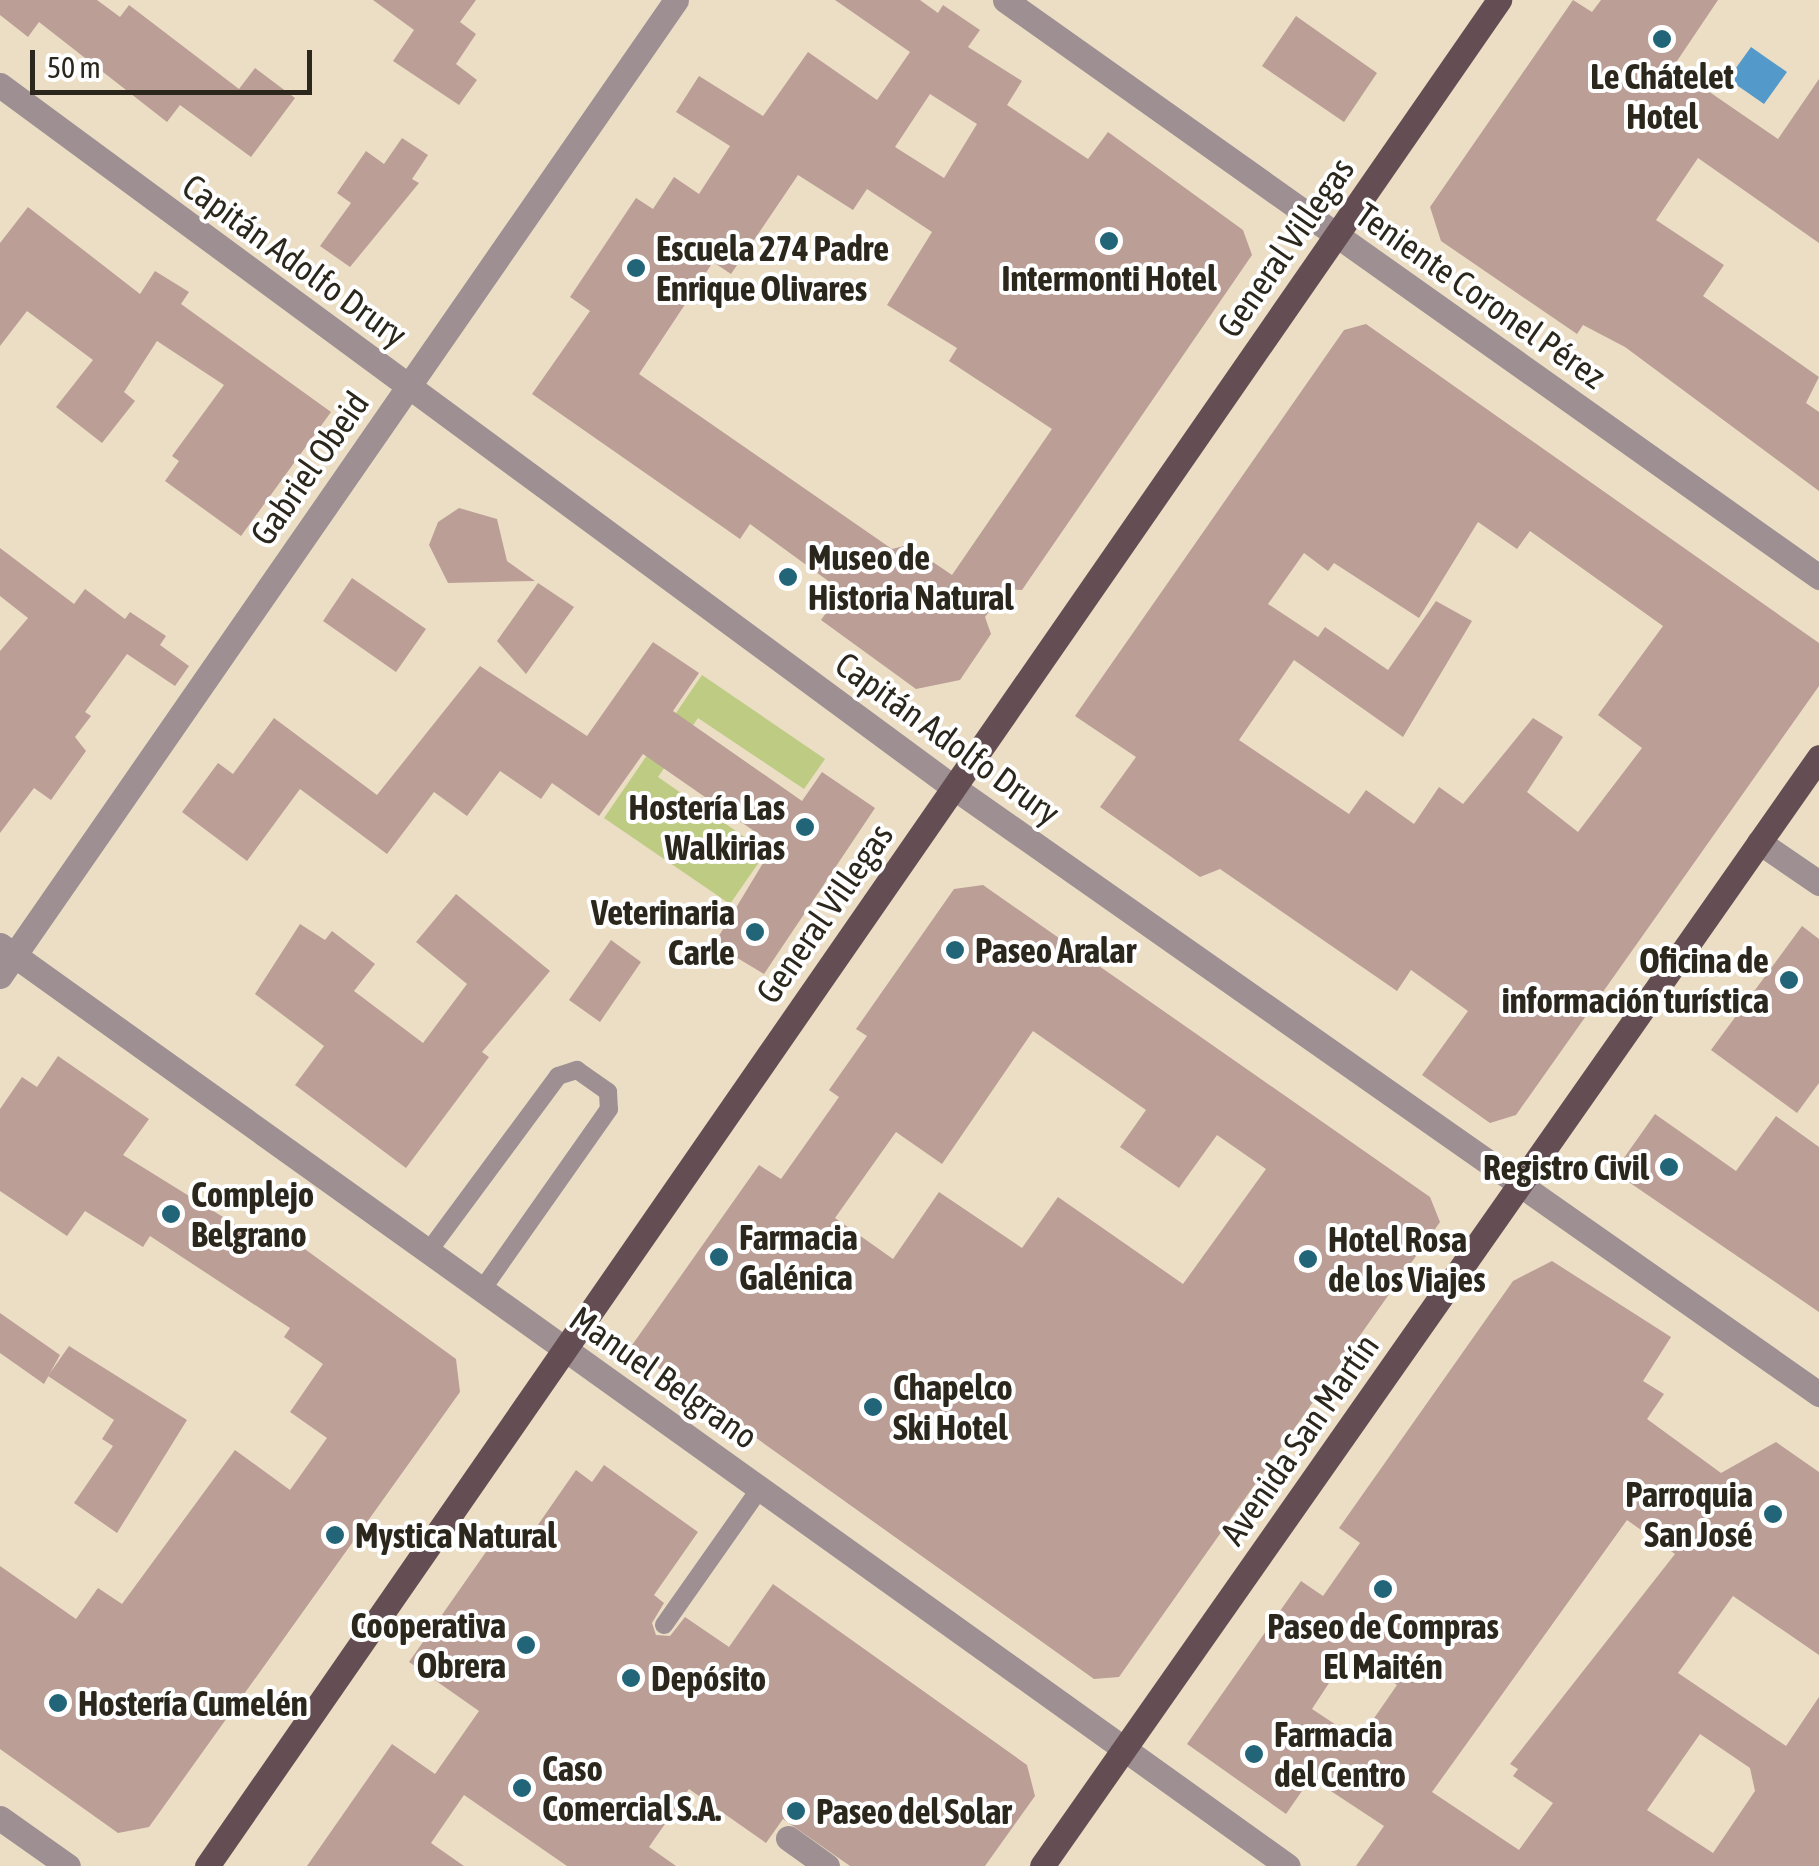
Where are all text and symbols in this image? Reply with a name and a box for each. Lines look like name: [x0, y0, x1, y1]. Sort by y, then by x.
marker: Le Chátelet Hotel: [1651, 28, 1673, 50]
scale bar: [35, 30, 318, 92]
text: 50 m: [47, 50, 101, 84]
place label: Le Chátelet Hotel: [1590, 55, 1734, 137]
street label: General Villegas: [1208, 149, 1362, 345]
street label: Capitán Adolfo Drury: [175, 165, 415, 355]
street label: Teniente Coronel Pérez: [1348, 193, 1614, 397]
place label: Escuela 274 Padre Enrique Olivares: [656, 227, 889, 309]
marker: Intermonti Hotel: [1098, 230, 1120, 252]
marker: Escuela 274 Padre Enrique Olivares: [625, 257, 647, 279]
place label: Intermonti Hotel: [1001, 257, 1217, 299]
street label: Gabriel Obeid: [241, 383, 377, 553]
place label: Museo de Historia Natural: [808, 536, 1013, 618]
marker: Museo de Historia Natural: [777, 566, 799, 588]
street label: Capitán Adolfo Drury: [828, 643, 1068, 833]
place label: Hostería Las Walkirias: [629, 786, 785, 868]
street label: General Villegas: [747, 815, 901, 1011]
marker: Hostería Las Walkirias: [794, 816, 816, 838]
place label: Veterinaria Carle: [591, 891, 735, 973]
marker: Veterinaria Carle: [744, 921, 766, 943]
place label: Paseo Aralar: [975, 929, 1136, 971]
marker: Paseo Aralar: [944, 939, 966, 961]
place label: Oficina de información turística: [1502, 939, 1769, 1021]
marker: Oficina de información turística: [1778, 969, 1800, 991]
place label: Registro Civil: [1483, 1146, 1649, 1188]
marker: Registro Civil: [1658, 1156, 1680, 1178]
place label: Complejo Belgrano: [191, 1173, 314, 1255]
marker: Complejo Belgrano: [160, 1203, 182, 1225]
place label: Farmacia Galénica: [739, 1216, 858, 1298]
place label: Hotel Rosa de los Viajes: [1328, 1218, 1486, 1300]
marker: Farmacia Galénica: [708, 1246, 730, 1268]
marker: Hotel Rosa de los Viajes: [1297, 1248, 1319, 1270]
street label: Manuel Belgrano: [562, 1297, 766, 1457]
street label: Avenida San Martín: [1211, 1326, 1387, 1552]
place label: Chapelco Ski Hotel: [893, 1366, 1013, 1448]
marker: Chapelco Ski Hotel: [862, 1396, 884, 1418]
place label: Parroquia San José: [1625, 1473, 1753, 1555]
marker: Parroquia San José: [1762, 1503, 1784, 1525]
place label: Mystica Natural: [355, 1514, 556, 1556]
marker: Mystica Natural: [324, 1524, 346, 1546]
marker: Paseo de Compras El Maitén: [1372, 1578, 1394, 1600]
place label: Cooperativa Obrera: [350, 1604, 506, 1686]
place label: Paseo de Compras El Maitén: [1267, 1605, 1499, 1687]
marker: Cooperativa Obrera: [515, 1634, 537, 1656]
place label: Depósito: [651, 1657, 766, 1699]
marker: Depósito: [620, 1667, 642, 1689]
place label: Hostería Cumelén: [78, 1682, 308, 1724]
marker: Hostería Cumelén: [47, 1692, 69, 1714]
place label: Farmacia del Centro: [1274, 1713, 1406, 1795]
marker: Farmacia del Centro: [1243, 1743, 1265, 1765]
place label: Caso Comercial S.A.: [542, 1747, 721, 1829]
marker: Caso Comercial S.A.: [511, 1777, 533, 1799]
place label: Paseo del Solar: [816, 1790, 1012, 1832]
marker: Paseo del Solar: [785, 1800, 807, 1822]

